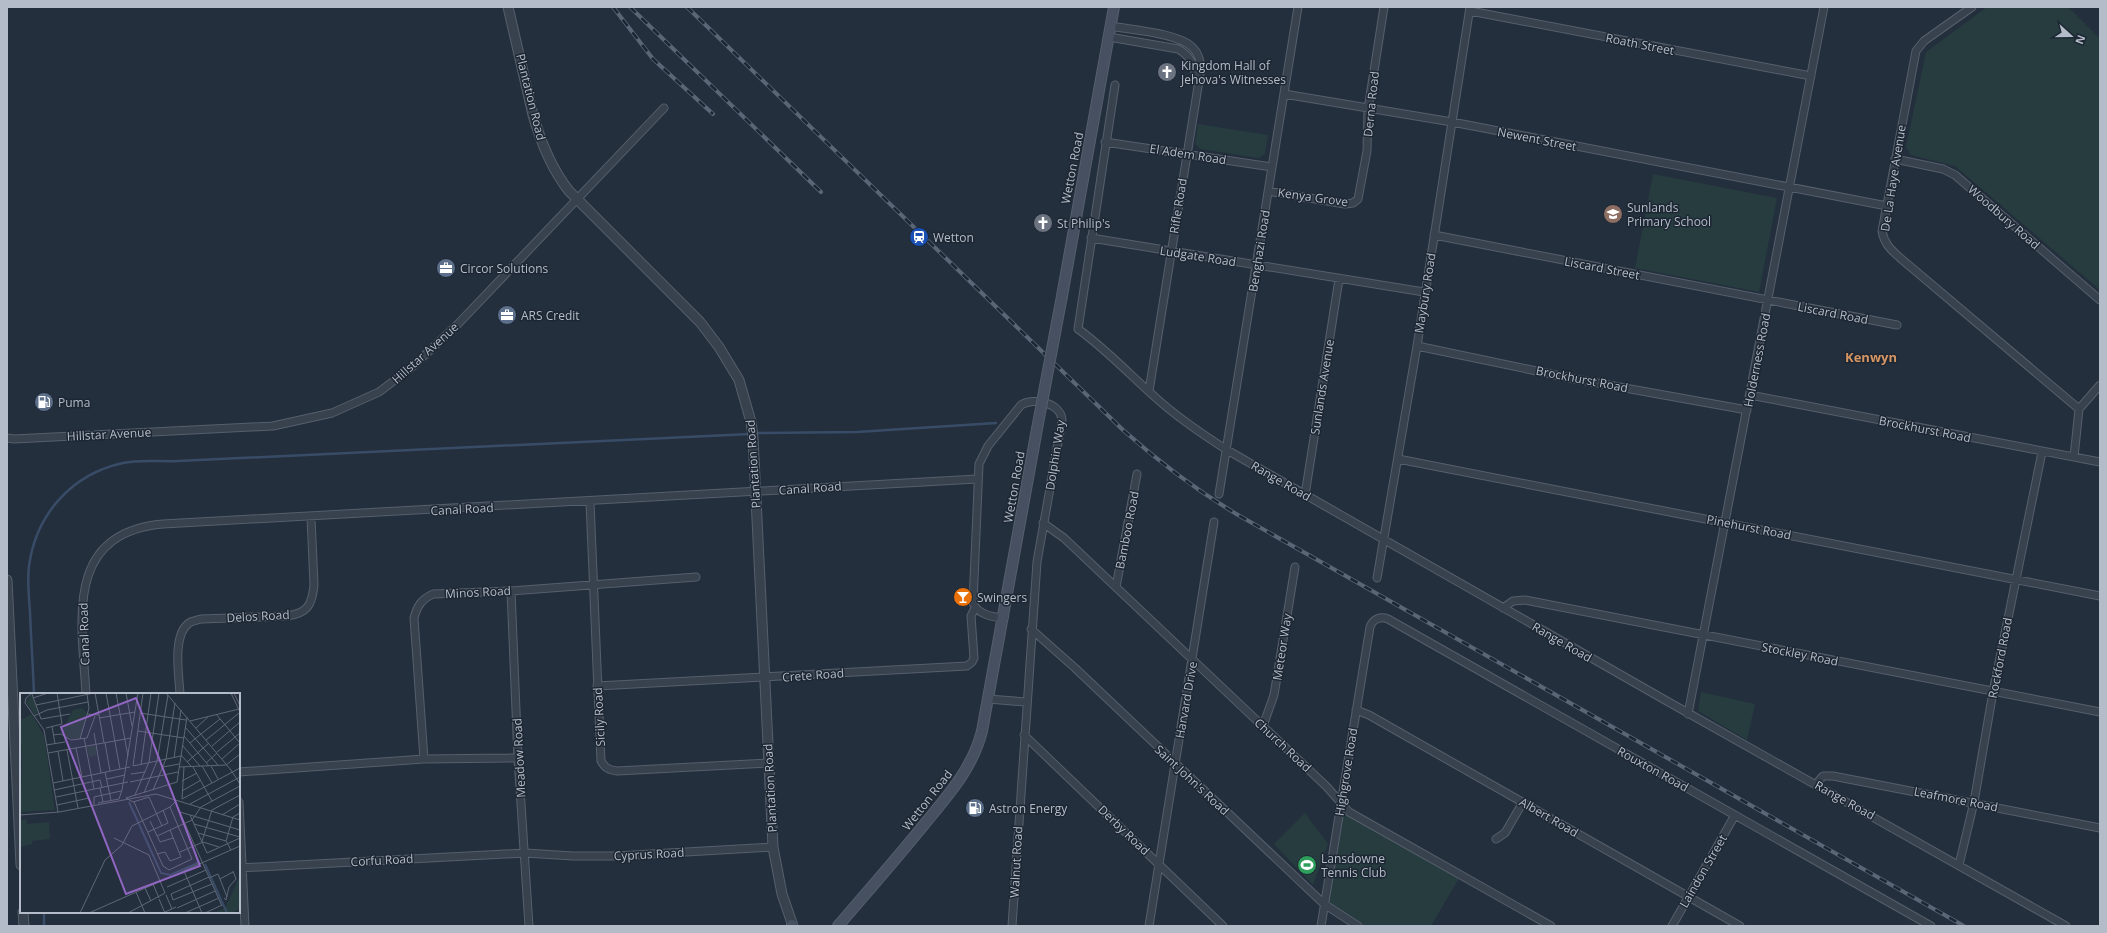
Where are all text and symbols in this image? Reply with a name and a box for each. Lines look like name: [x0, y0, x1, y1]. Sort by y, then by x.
north arrow: [2051, 16, 2091, 56]
street label: Roath Street: [1604, 29, 1676, 59]
text: N: [2072, 33, 2089, 47]
street label: Plantation Road: [512, 52, 550, 142]
place label: Kingdom Hall of Jehova's Witnesses: [1180, 57, 1286, 88]
church icon: Kingdom Hall of Jehova's Witnesses: [1156, 61, 1178, 83]
street label: Derna Road: [1359, 70, 1383, 138]
street label: Newent Street: [1496, 123, 1578, 155]
street label: De La Haye Avenue: [1876, 123, 1910, 233]
street label: Wetton Road: [1057, 131, 1087, 205]
street label: El Adem Road: [1148, 140, 1228, 168]
street label: Rifle Road: [1165, 177, 1191, 235]
street label: Woodbury Road: [1964, 181, 2044, 253]
street label: Kenya Grove: [1277, 184, 1350, 210]
place label: Sunlands Primary School: [1627, 199, 1711, 230]
school or university icon: Sunlands Primary School: [1602, 203, 1624, 225]
street label: Benghazi Road: [1244, 209, 1274, 293]
church icon: St Philip's: [1032, 212, 1054, 234]
place label: St Philip's: [1057, 215, 1111, 232]
station icon: Wetton: [908, 226, 930, 248]
place label: Wetton: [933, 229, 974, 246]
street label: Ludgate Road: [1159, 242, 1237, 270]
street label: Maybury Road: [1410, 252, 1440, 334]
street label: Liscard Street: [1563, 252, 1641, 284]
office icon: Circor Solutions: [435, 257, 457, 279]
place label: Circor Solutions: [460, 260, 549, 277]
street label: Liscard Road: [1796, 298, 1870, 328]
office icon: ARS Credit: [496, 304, 518, 326]
place label: ARS Credit: [521, 307, 580, 324]
street label: Holderness Road: [1740, 312, 1774, 408]
street label: Hillstar Avenue: [388, 318, 462, 388]
street label: Sunlands Avenue: [1306, 338, 1338, 436]
district label: Kenwyn: [1845, 348, 1897, 366]
street label: Brockhurst Road: [1535, 362, 1629, 396]
fuel station icon: Puma: [33, 391, 55, 413]
place label: Puma: [58, 394, 90, 411]
street label: Brockhurst Road: [1878, 412, 1972, 446]
street label: Dolphin Way: [1041, 418, 1069, 491]
street label: Plantation Road: [741, 419, 765, 509]
street label: Hillstar Avenue: [66, 423, 152, 445]
street label: Wetton Road: [999, 450, 1029, 524]
street label: Range Road: [1248, 457, 1314, 505]
street label: Canal Road: [778, 477, 842, 499]
street label: Bamboo Road: [1111, 490, 1143, 570]
street label: Canal Road: [430, 499, 494, 519]
street label: Pinehurst Road: [1705, 510, 1793, 544]
street label: Minos Road: [445, 582, 511, 602]
bar icon: Swingers: [952, 586, 974, 608]
place label: Swingers: [977, 589, 1027, 606]
street label: Canal Road: [74, 602, 94, 666]
street label: Delos Road: [226, 606, 290, 626]
street label: Meteor Way: [1268, 611, 1296, 682]
street label: Rockford Road: [1984, 616, 2016, 700]
street label: Range Road: [1529, 618, 1595, 666]
street label: Stockley Road: [1760, 638, 1840, 670]
street label: Harvard Drive: [1171, 660, 1201, 740]
street label: Crete Road: [781, 664, 845, 686]
street label: Sicily Road: [589, 687, 609, 747]
inset map: [20, 693, 240, 913]
street label: Church Road: [1251, 714, 1315, 776]
street label: Meadow Road: [508, 718, 530, 798]
street label: Highgrove Road: [1331, 727, 1361, 817]
street label: Saint John's Road: [1151, 741, 1233, 819]
street label: Rouxton Road: [1614, 742, 1692, 796]
street label: Plantation Road: [759, 743, 781, 833]
street label: Wetton Road: [898, 766, 956, 834]
street label: Range Road: [1812, 776, 1878, 824]
street label: Leafmore Road: [1912, 783, 2000, 815]
street label: Albert Road: [1516, 793, 1582, 841]
fuel station icon: Astron Energy: [964, 797, 986, 819]
place label: Astron Energy: [989, 800, 1068, 817]
street label: Derby Road: [1095, 801, 1153, 859]
street label: Walnut Road: [1006, 826, 1026, 898]
street label: Laindon Street: [1675, 831, 1731, 911]
street label: Cyprus Road: [613, 844, 685, 864]
street label: Corfu Road: [350, 850, 414, 870]
place label: Lansdowne Tennis Club: [1321, 850, 1386, 881]
sports icon: Lansdowne Tennis Club: [1296, 854, 1318, 876]

